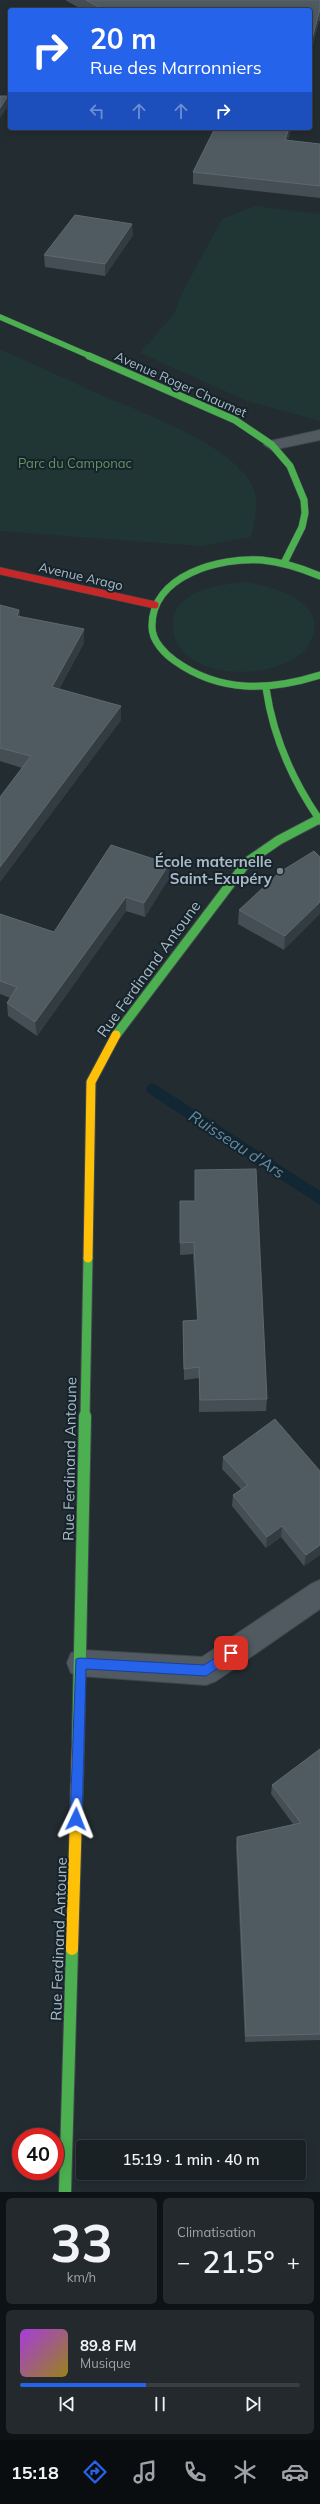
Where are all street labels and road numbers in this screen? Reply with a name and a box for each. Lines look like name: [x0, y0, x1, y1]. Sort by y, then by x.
street label: Avenue Roger Chaumet: [113, 348, 250, 421]
street label: Avenue Arago: [37, 559, 125, 593]
street label: Rue Ferdinand Antoune: [93, 897, 204, 1041]
street label: Rue Ferdinand Antoune: [59, 1377, 80, 1541]
street label: Rue Ferdinand Antoune: [46, 1857, 71, 2021]

